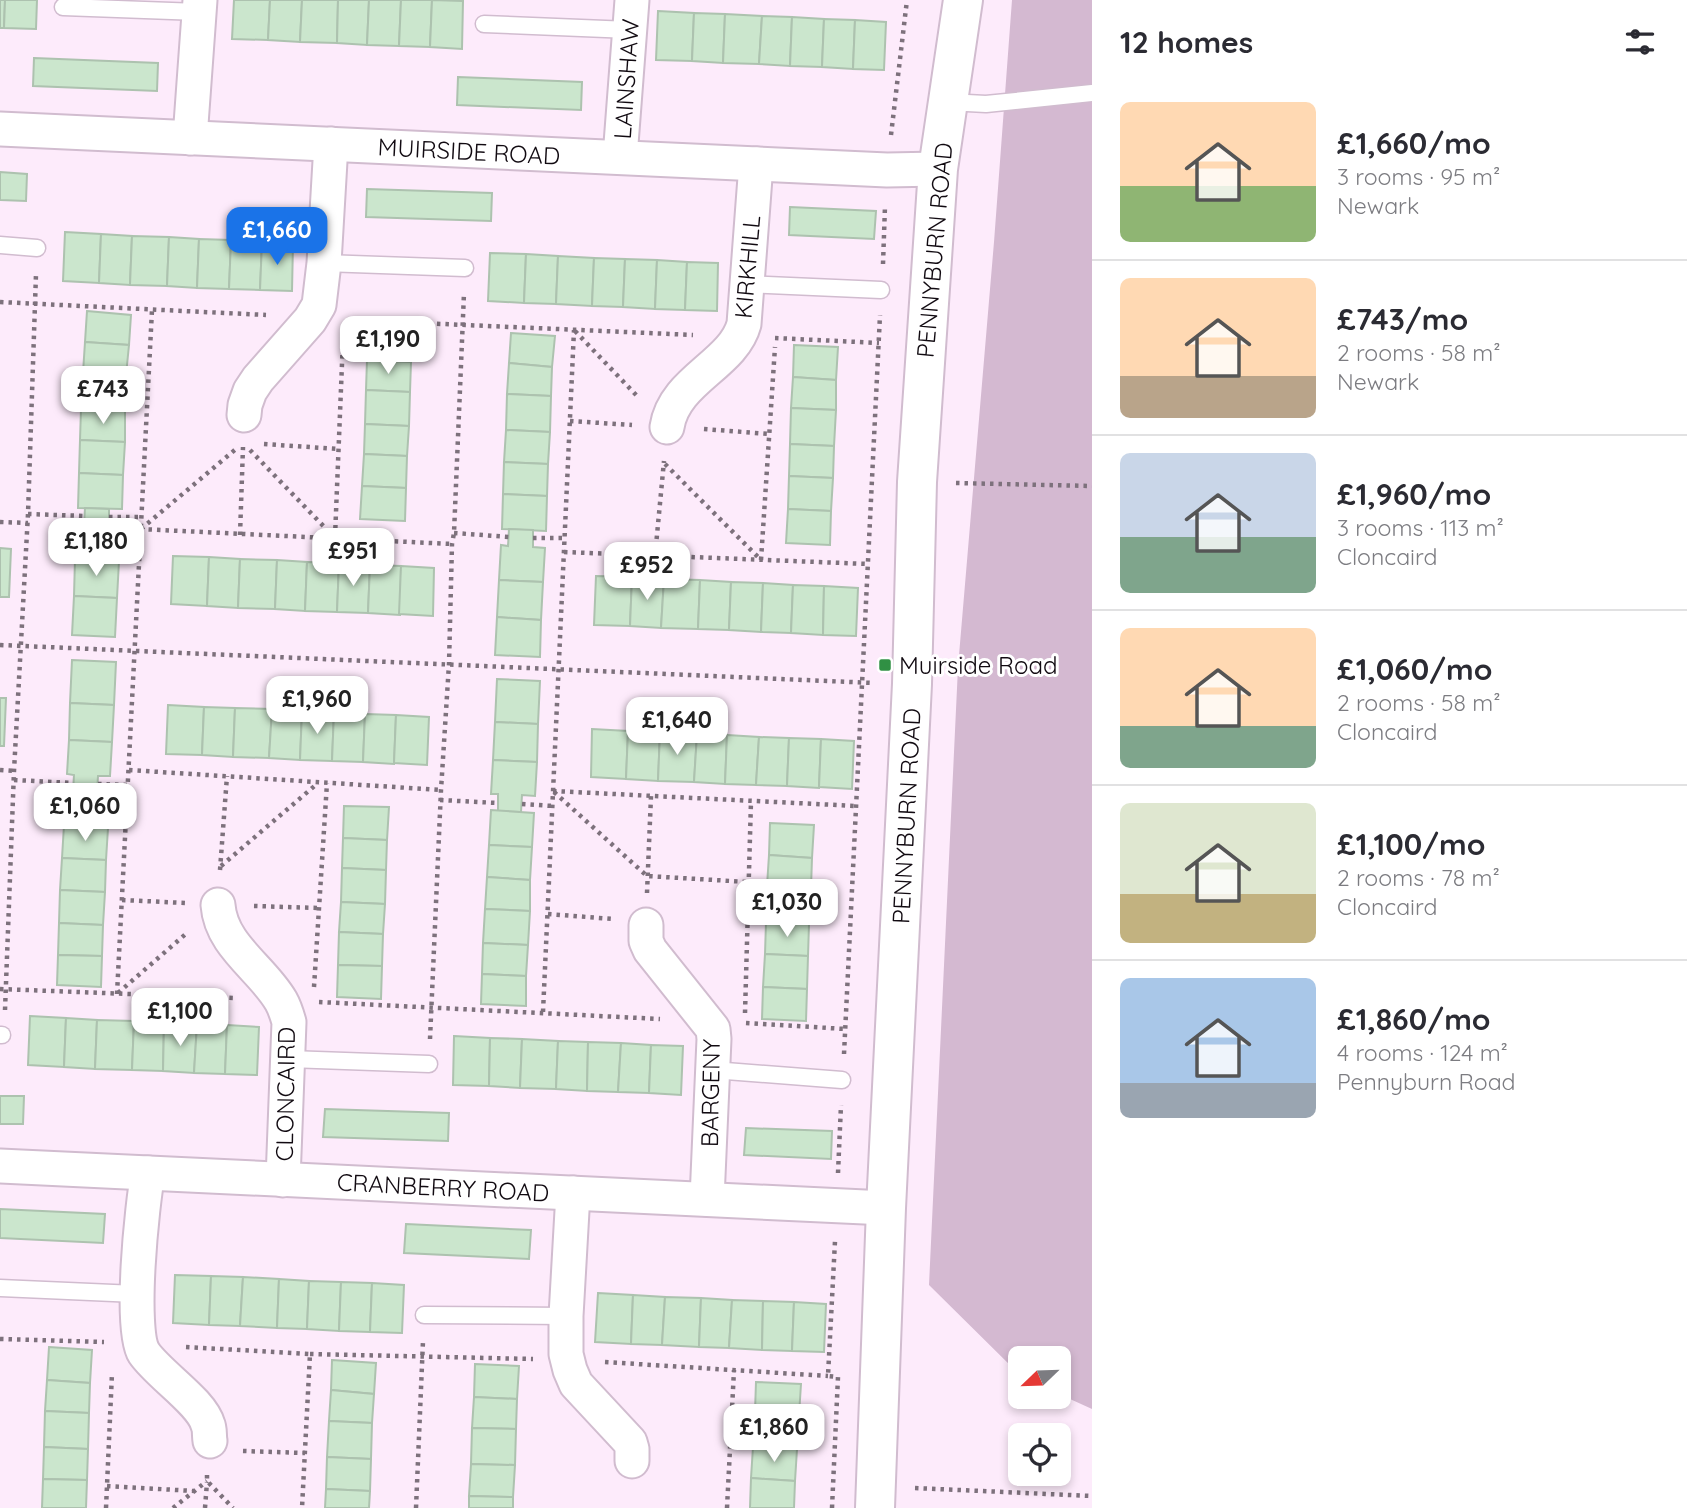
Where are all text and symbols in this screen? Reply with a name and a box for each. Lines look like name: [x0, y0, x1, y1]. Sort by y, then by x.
street label: LAINSHAW: [607, 18, 645, 140]
text: 12 homes: [1120, 23, 1253, 61]
icon: filters: [1621, 23, 1659, 61]
text: £1,660/mo: [1337, 124, 1491, 162]
icon: home: [1176, 130, 1260, 214]
street label: MUIRSIDE ROAD: [377, 131, 561, 171]
street label: PENNYBURN ROAD: [910, 141, 958, 359]
text: 3 rooms · 95 m²: [1337, 162, 1500, 191]
text: Newark: [1337, 191, 1419, 220]
pin: £1,660: [220, 208, 334, 267]
street label: KIRKHILL: [728, 214, 766, 320]
text: £1,660: [242, 215, 312, 244]
text: £743/mo: [1337, 300, 1468, 338]
icon: home: [1176, 306, 1260, 390]
pin: £1,190: [331, 316, 445, 376]
text: £1,190: [356, 324, 420, 353]
text: 2 rooms · 58 m²: [1337, 338, 1500, 367]
pin: £743: [62, 366, 144, 426]
text: Newark: [1337, 367, 1419, 396]
text: £743: [77, 374, 129, 403]
text: £1,960/mo: [1337, 475, 1491, 513]
icon: home: [1176, 481, 1260, 565]
text: 3 rooms · 113 m²: [1337, 513, 1504, 542]
pin: £1,180: [39, 518, 153, 578]
text: £1,180: [64, 526, 128, 555]
pin: £951: [312, 528, 394, 588]
text: £951: [328, 536, 378, 565]
pin: £952: [606, 542, 688, 602]
text: Cloncaird: [1337, 542, 1437, 571]
text: £952: [620, 550, 674, 579]
place label: Muirside Road: [899, 650, 1057, 680]
text: £1,060/mo: [1337, 650, 1493, 688]
icon: home: [1176, 656, 1260, 740]
marker: Muirside Road: [877, 657, 893, 673]
pin: £1,960: [260, 676, 374, 736]
text: £1,960: [282, 684, 352, 713]
text: 2 rooms · 58 m²: [1337, 688, 1500, 717]
pin: £1,640: [620, 698, 734, 757]
text: £1,640: [642, 705, 712, 734]
street label: PENNYBURN ROAD: [885, 707, 927, 925]
text: Cloncaird: [1337, 717, 1437, 746]
pin: £1,060: [28, 784, 142, 843]
text: £1,060: [50, 791, 120, 820]
text: £1,100/mo: [1337, 825, 1485, 863]
icon: home: [1176, 831, 1260, 915]
text: 2 rooms · 78 m²: [1337, 863, 1500, 892]
pin: £1,030: [730, 880, 844, 939]
text: £1,030: [752, 887, 822, 916]
text: Cloncaird: [1337, 892, 1437, 921]
pin: £1,100: [123, 988, 237, 1048]
text: £1,100: [147, 996, 213, 1025]
text: £1,860/mo: [1337, 1000, 1491, 1038]
icon: home: [1176, 1006, 1260, 1090]
street label: CLONCAIRD: [269, 1026, 301, 1162]
text: 4 rooms · 124 m²: [1337, 1038, 1508, 1067]
street label: BARGENY: [694, 1039, 726, 1147]
text: Pennyburn Road: [1337, 1067, 1516, 1096]
street label: CRANBERRY ROAD: [336, 1166, 550, 1208]
north arrow: [1008, 1346, 1071, 1409]
map controls: [1008, 1346, 1071, 1486]
pin: £1,860: [717, 1404, 831, 1464]
text: £1,860: [739, 1412, 809, 1441]
button: locate: [1008, 1423, 1071, 1486]

